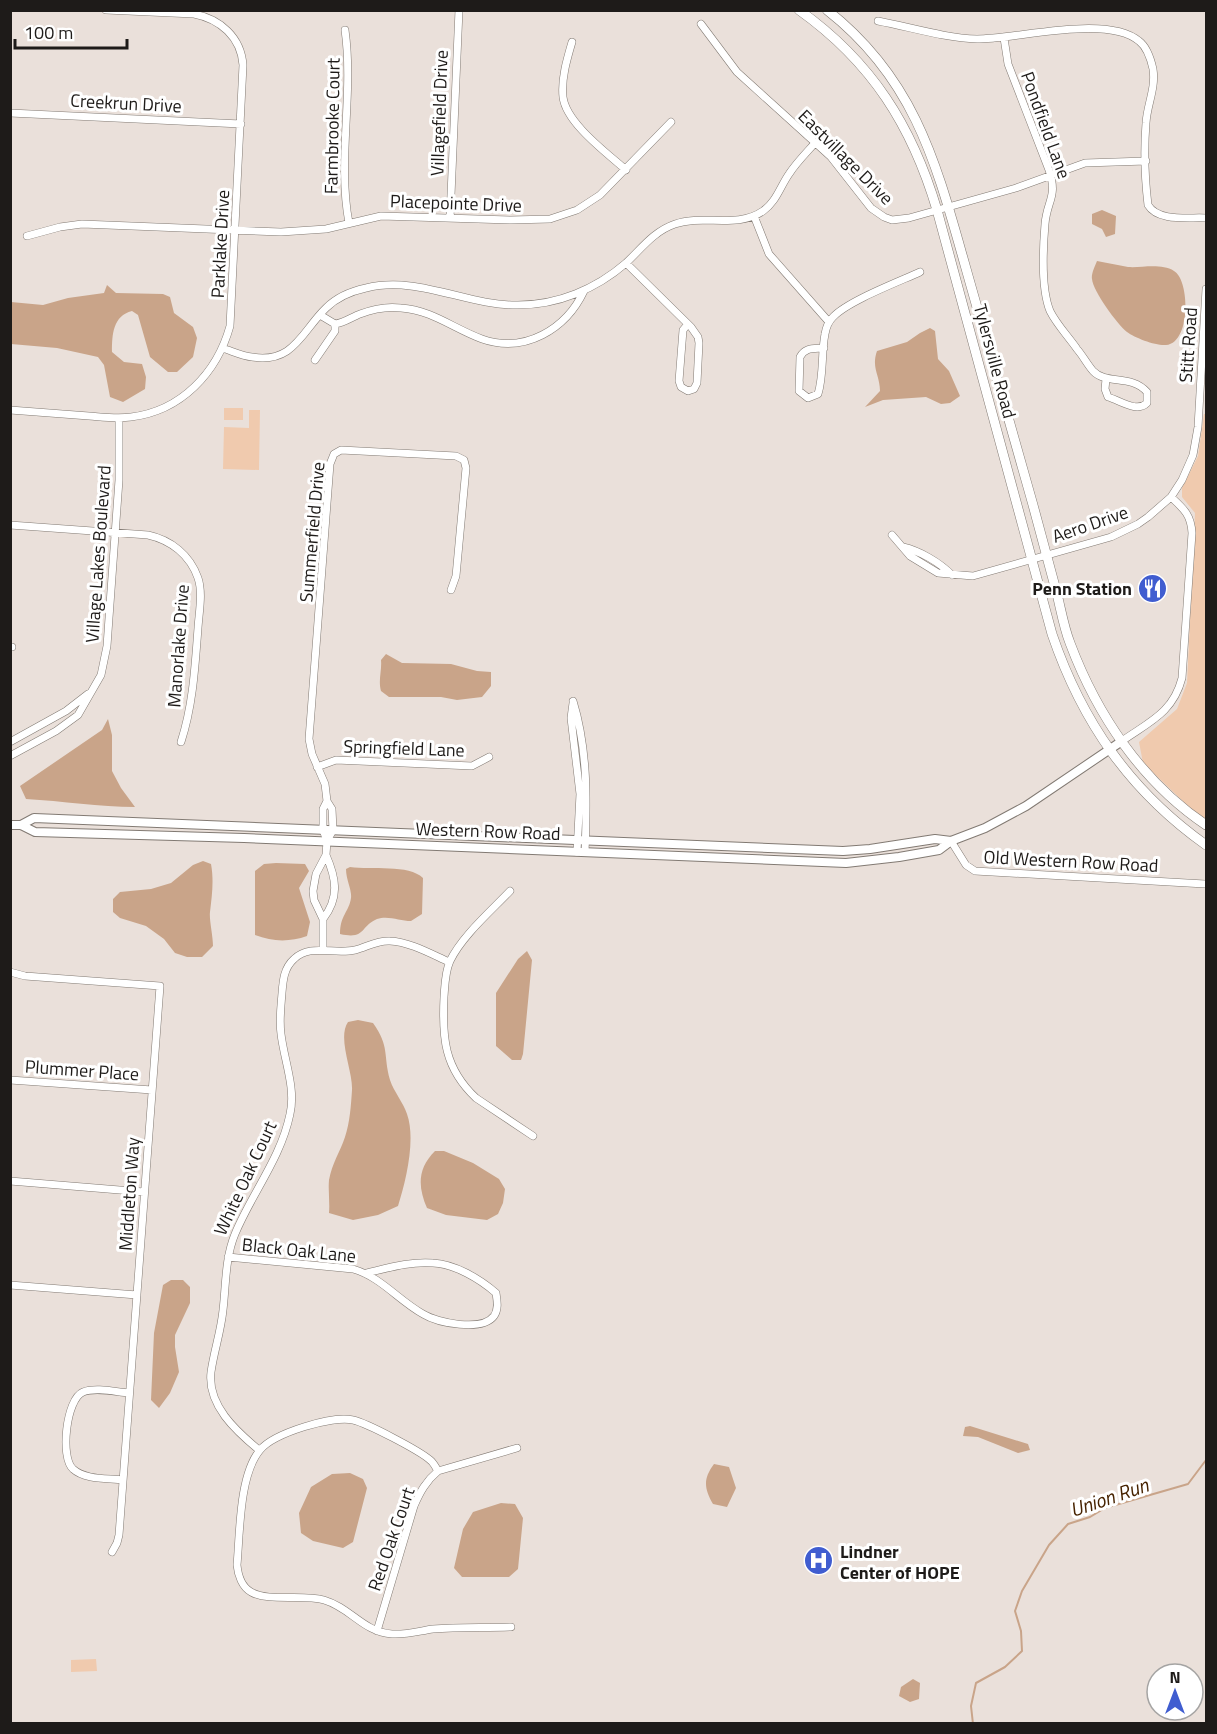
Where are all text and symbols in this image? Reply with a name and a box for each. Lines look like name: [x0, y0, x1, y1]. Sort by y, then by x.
scale bar: [15, 12, 128, 50]
text: 100 m: [24, 19, 73, 46]
street label: Villagefield Drive: [423, 50, 455, 176]
street label: Farmbrooke Court: [317, 57, 347, 194]
street label: Pondfield Lane: [1014, 68, 1078, 182]
street label: Creekrun Drive: [70, 87, 182, 119]
street label: Eastvillage Drive: [792, 103, 900, 211]
street label: Placepointe Drive: [390, 187, 522, 219]
street label: Parklake Drive: [204, 189, 236, 299]
street label: Tylersville Road: [967, 301, 1023, 421]
street label: Stitt Road: [1172, 306, 1204, 384]
street label: Summerfield Drive: [292, 461, 332, 603]
street label: Village Lakes Boulevard: [78, 464, 118, 644]
street label: Aero Drive: [1048, 498, 1132, 550]
restaurant icon: Penn Station: [1137, 572, 1169, 604]
place label: Penn Station: [1032, 575, 1132, 602]
street label: Manorlake Drive: [160, 583, 196, 709]
street label: Springfield Lane: [343, 732, 465, 764]
street label: Western Row Road: [415, 815, 561, 847]
street label: Old Western Row Road: [983, 843, 1159, 879]
street label: Plummer Place: [24, 1053, 140, 1087]
street label: White Oak Court: [207, 1116, 284, 1240]
street label: Middleton Way: [112, 1136, 146, 1252]
street label: Black Oak Lane: [241, 1231, 357, 1269]
water label: Union Run: [1066, 1469, 1153, 1525]
street label: Red Oak Court: [361, 1483, 422, 1595]
place label: Lindner Center of HOPE: [840, 1538, 960, 1586]
hospital icon: Lindner Center of HOPE: [803, 1545, 835, 1577]
north arrow: [1145, 1662, 1205, 1722]
text: N: [1169, 1665, 1181, 1689]

